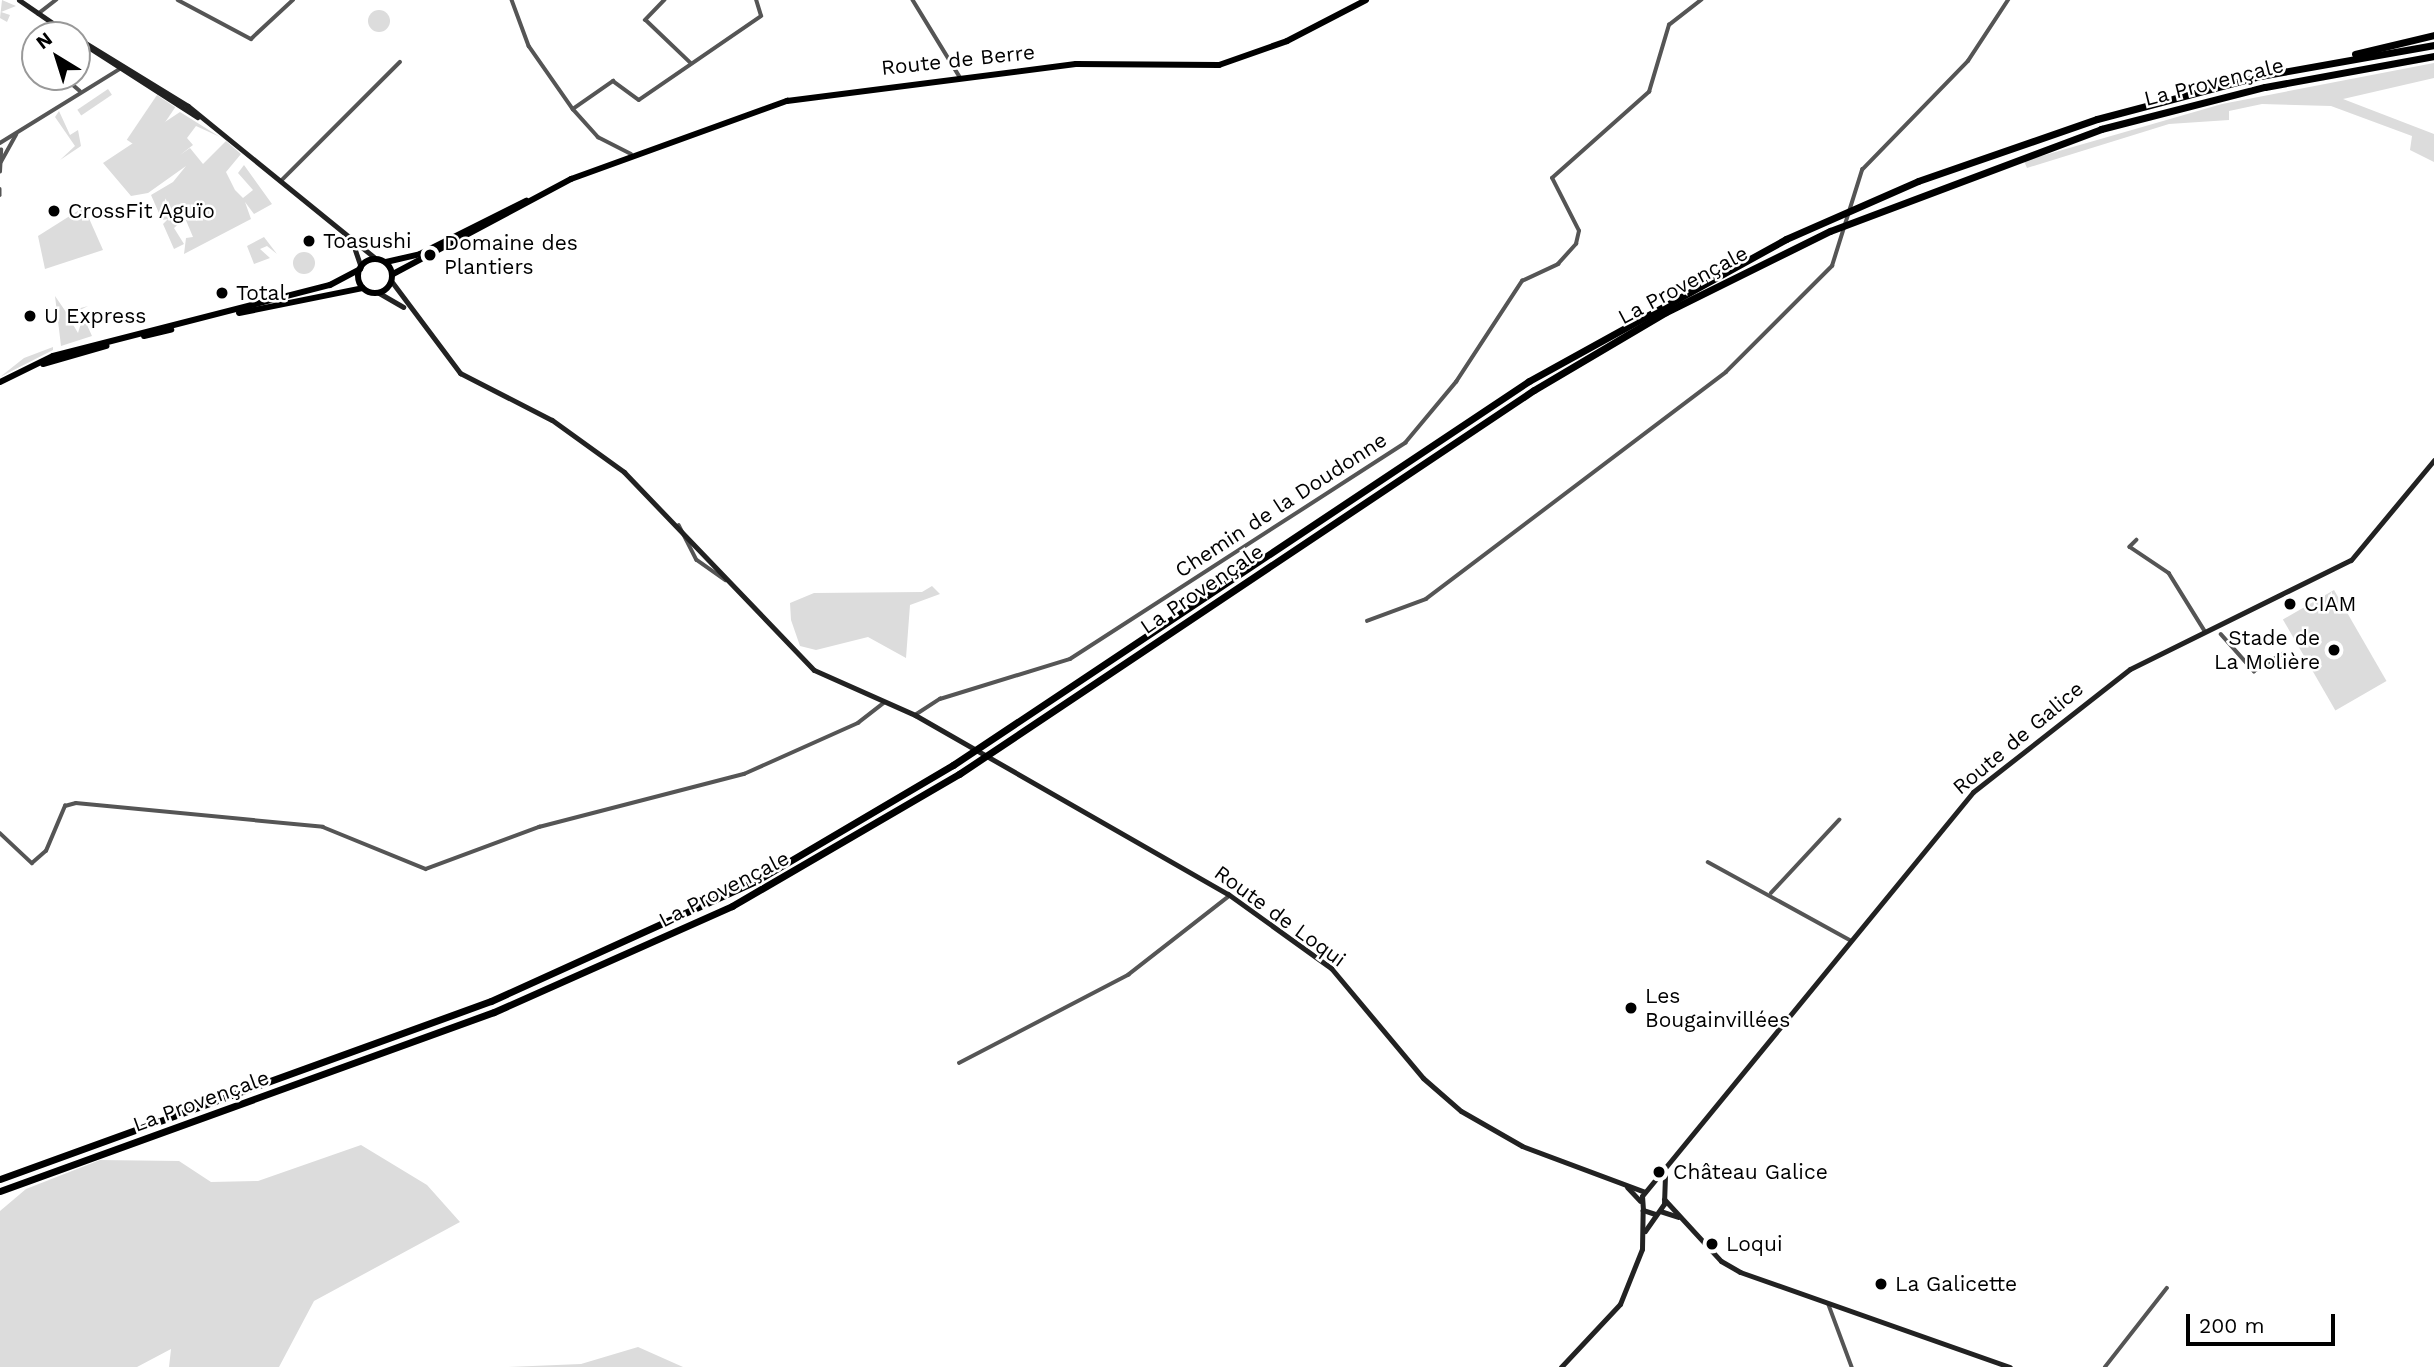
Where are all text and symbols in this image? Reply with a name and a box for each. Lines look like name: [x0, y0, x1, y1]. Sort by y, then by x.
north arrow: [21, 21, 91, 91]
text: N: [31, 27, 57, 54]
street label: Route de Berre: [880, 39, 1036, 81]
street label: La Provençale: [2141, 52, 2287, 112]
place label: CrossFit Aguïo: [68, 198, 216, 224]
marker: CrossFit Aguïo: [46, 203, 62, 219]
place label: Toasushi: [323, 228, 412, 254]
place label: Domaine des Plantiers: [444, 230, 578, 280]
marker: Toasushi: [301, 233, 317, 249]
street label: La Provençale: [1614, 240, 1752, 330]
marker: Domaine des Plantiers: [422, 247, 438, 263]
place label: Total: [236, 280, 286, 306]
marker: Total: [214, 285, 230, 301]
place label: U Express: [44, 303, 146, 329]
marker: U Express: [22, 308, 38, 324]
street label: Chemin de la Doudonne: [1170, 427, 1392, 583]
street label: La Provençale: [1135, 538, 1269, 640]
place label: CIAM: [2304, 591, 2356, 617]
marker: CIAM: [2282, 596, 2298, 612]
place label: Stade de La Molière: [2214, 625, 2320, 675]
marker: Stade de La Molière: [2326, 642, 2342, 658]
street label: Route de Galice: [1948, 676, 2088, 800]
street label: La Provençale: [654, 845, 794, 933]
street label: Route de Loqui: [1209, 860, 1351, 972]
place label: Les Bougainvillées: [1645, 983, 1790, 1033]
marker: Les Bougainvillées: [1623, 1000, 1639, 1016]
street label: La Provençale: [129, 1065, 273, 1137]
place label: Château Galice: [1673, 1159, 1828, 1185]
marker: Château Galice: [1651, 1164, 1667, 1180]
place label: Loqui: [1726, 1231, 1783, 1257]
marker: Loqui: [1704, 1236, 1720, 1252]
place label: La Galicette: [1895, 1271, 2018, 1297]
marker: La Galicette: [1873, 1276, 1889, 1292]
scale bar: [2189, 1300, 2338, 1344]
text: 200 m: [2199, 1313, 2265, 1338]

